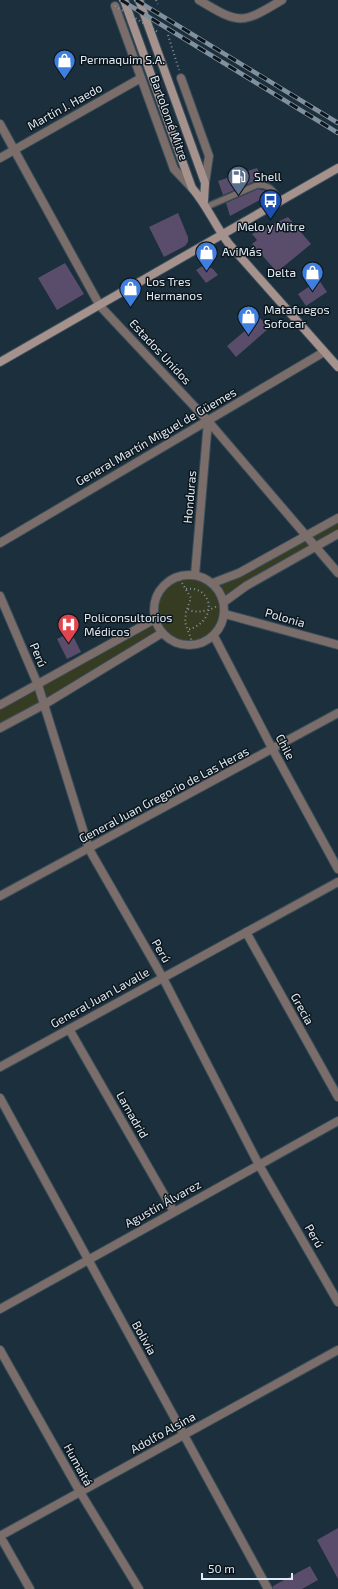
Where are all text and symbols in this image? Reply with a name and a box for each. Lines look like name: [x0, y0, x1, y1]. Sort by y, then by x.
shop icon: Permaquim S.A.: [51, 47, 77, 80]
place label: Permaquim S.A.: [80, 52, 165, 66]
street label: Bartolomé Mitre: [148, 73, 192, 162]
street label: Martín J. Haedo: [25, 80, 104, 132]
fuel station icon: Shell: [226, 164, 252, 197]
place label: Shell: [254, 169, 282, 183]
bus stop icon: Melo y Mitre: [258, 187, 284, 220]
place label: Melo y Mitre: [237, 219, 305, 233]
shop icon: AviMás: [194, 239, 220, 272]
place label: AviMás: [222, 244, 262, 258]
shop icon: Delta: [299, 260, 325, 293]
place label: Delta: [267, 265, 296, 279]
place label: Los Tres Hermanos: [146, 274, 202, 302]
shop icon: Los Tres Hermanos: [117, 276, 143, 309]
place label: Matafuegos Sofocar: [264, 302, 330, 330]
shop icon: Matafuegos Sofocar: [235, 304, 261, 337]
street label: Estados Unidos: [127, 316, 195, 387]
street label: General Martín Miguel de Güemes: [73, 384, 238, 488]
street label: Honduras: [180, 470, 198, 524]
street label: Polonia: [264, 605, 307, 629]
place label: Policonsultorios Médicos: [84, 610, 172, 638]
hospital icon: Policonsultorios Médicos: [56, 612, 82, 645]
street label: Perú: [28, 640, 50, 669]
street label: Chile: [273, 731, 298, 762]
street label: General Juan Gregorio de Las Heras: [76, 743, 251, 845]
street label: Perú: [150, 936, 174, 965]
street label: General Juan Lavalle: [48, 964, 151, 1030]
street label: Grecia: [288, 990, 317, 1027]
street label: Lamadrid: [114, 1089, 152, 1140]
street label: Agustín Álvarez: [122, 1176, 203, 1230]
street label: Perú: [303, 1221, 327, 1250]
street label: Bolivia: [130, 1318, 160, 1357]
street label: Adolfo Alsina: [128, 1409, 197, 1456]
street label: Humaitá: [62, 1441, 96, 1488]
scale bar: [202, 1555, 292, 1581]
text: 50 m: [208, 1561, 235, 1575]

